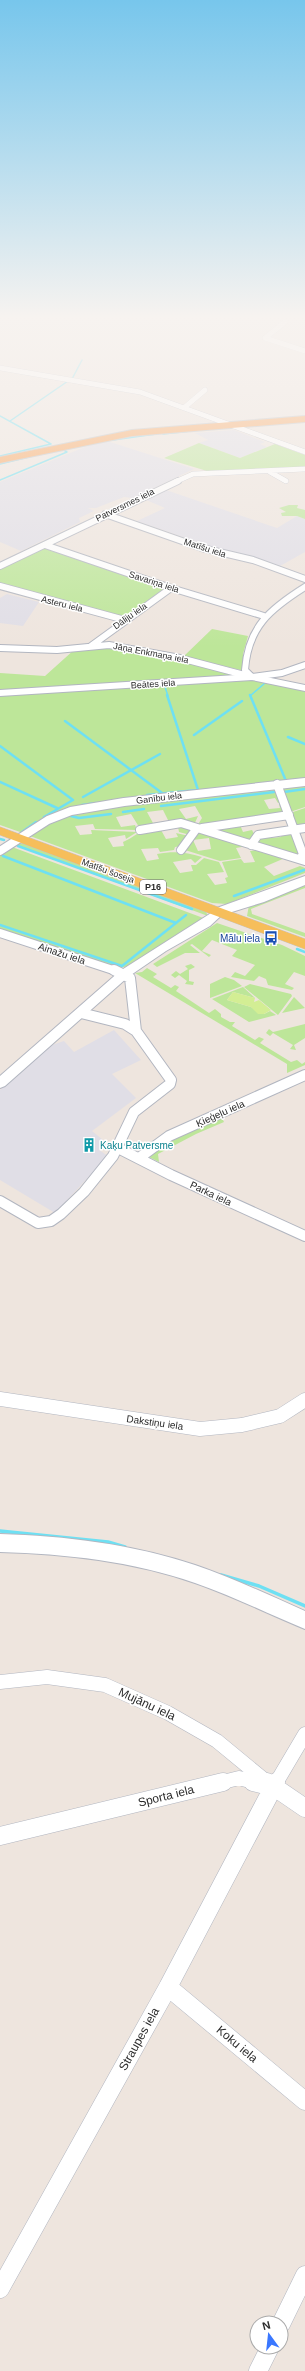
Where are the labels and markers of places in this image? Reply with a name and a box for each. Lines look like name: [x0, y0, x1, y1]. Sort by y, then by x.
bus stop icon: Mālu iela: [263, 930, 279, 946]
place label: Mālu iela: [220, 933, 260, 944]
building icon: Kaķu Patversme: [81, 1137, 97, 1153]
place label: Kaķu Patversme: [100, 1140, 174, 1151]

